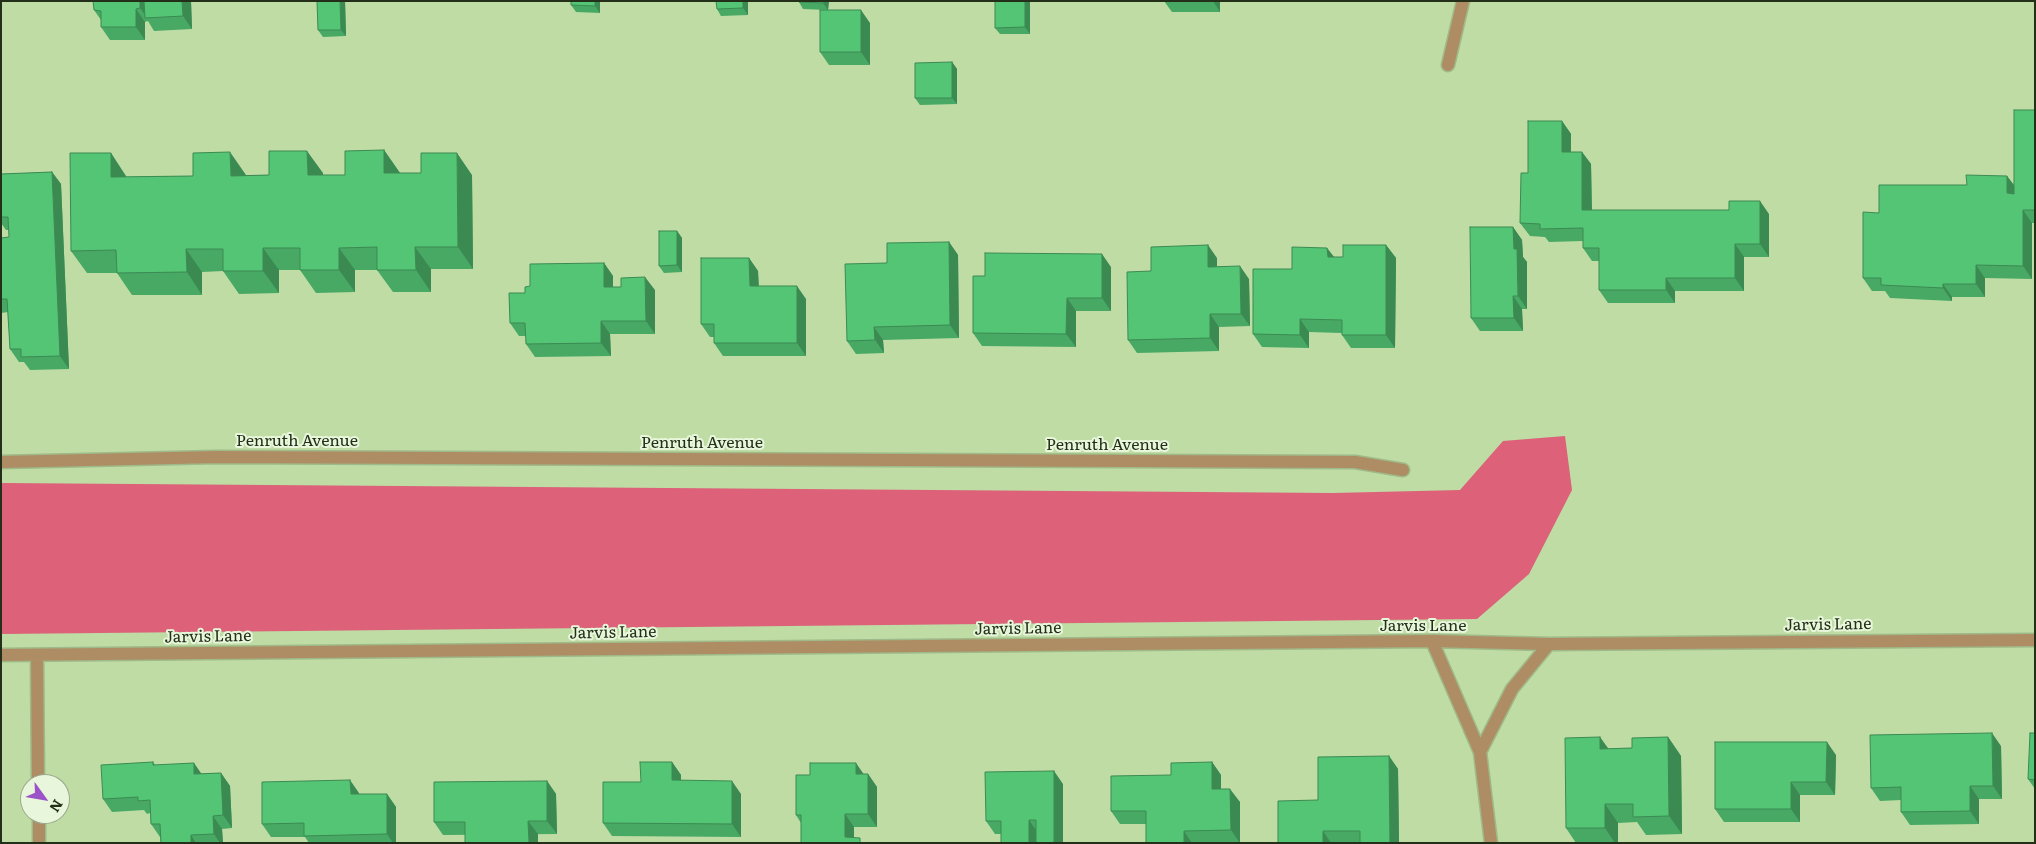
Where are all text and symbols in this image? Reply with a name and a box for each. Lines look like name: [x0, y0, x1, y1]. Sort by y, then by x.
street label: Penruth Avenue: [236, 431, 358, 451]
street label: Penruth Avenue: [641, 433, 763, 453]
street label: Penruth Avenue: [1046, 435, 1168, 455]
street label: Jarvis Lane: [1784, 615, 1872, 635]
street label: Jarvis Lane: [1380, 616, 1466, 636]
street label: Jarvis Lane: [974, 619, 1062, 639]
street label: Jarvis Lane: [569, 623, 657, 643]
street label: Jarvis Lane: [164, 627, 252, 647]
north arrow: [20, 774, 70, 824]
text: N: [45, 796, 68, 817]

